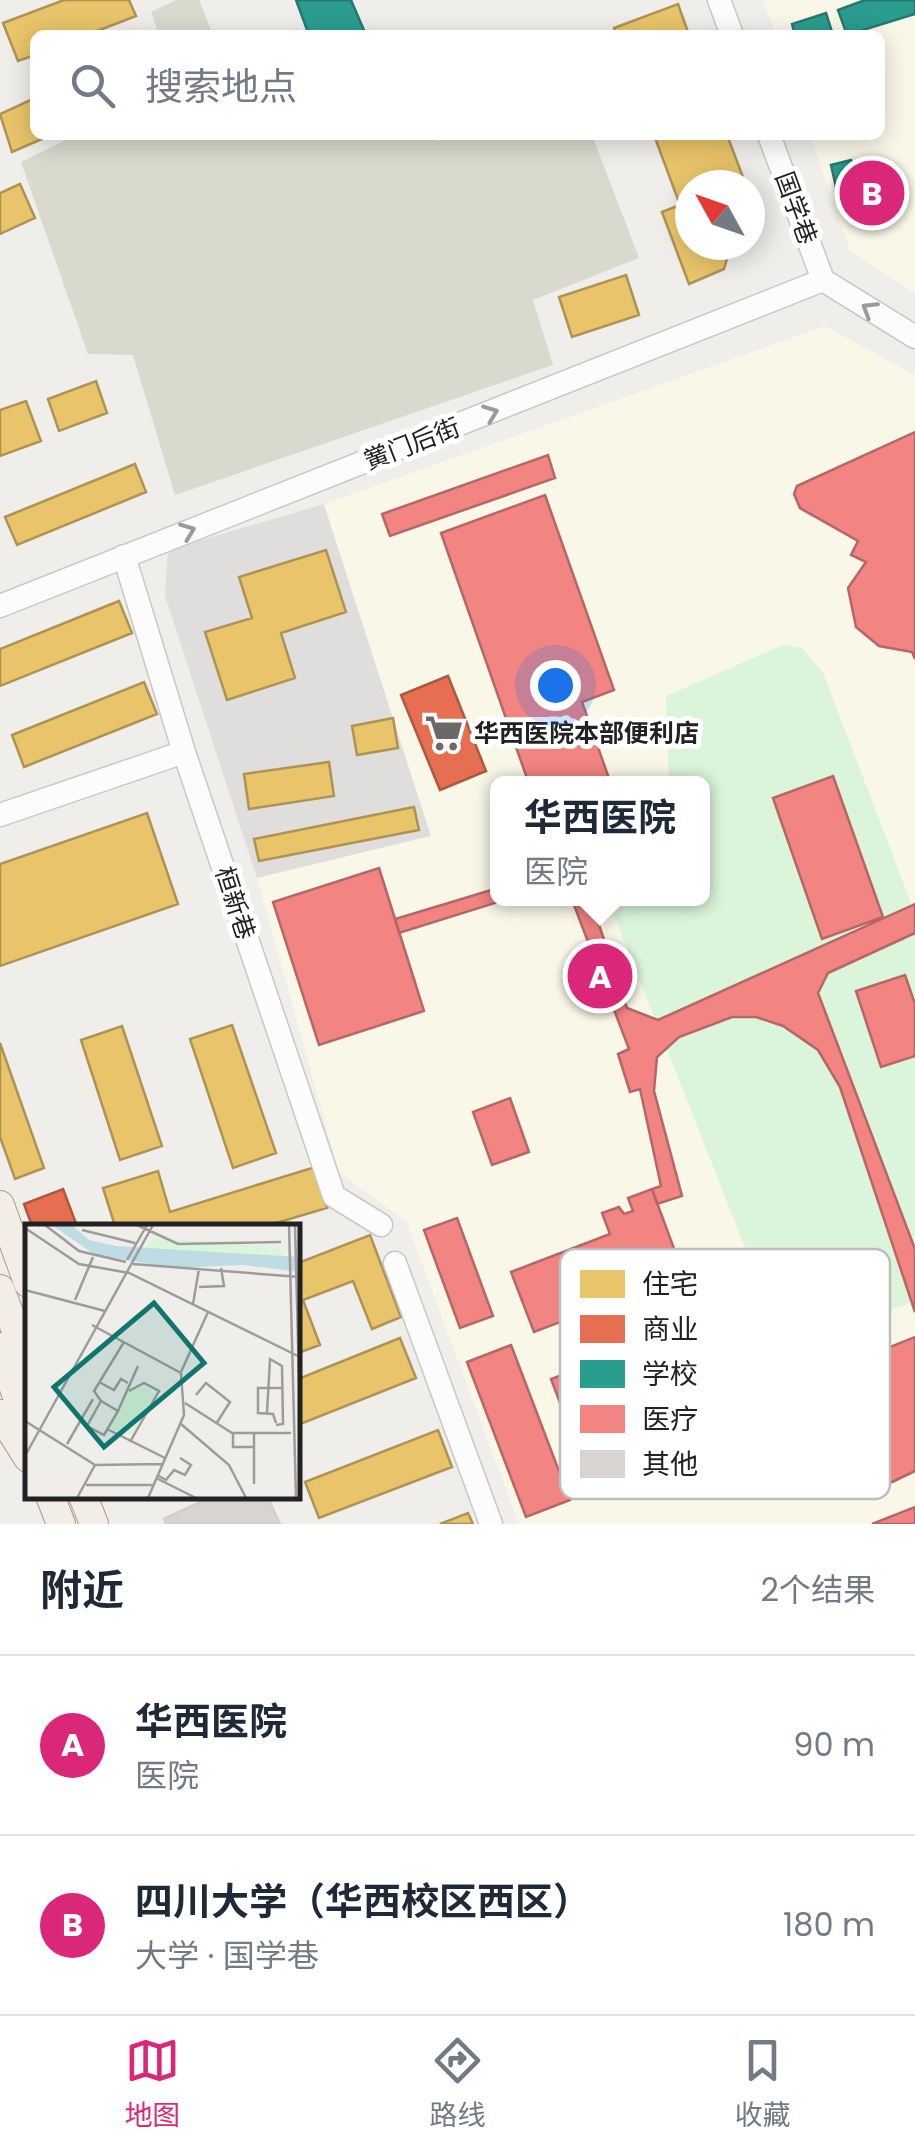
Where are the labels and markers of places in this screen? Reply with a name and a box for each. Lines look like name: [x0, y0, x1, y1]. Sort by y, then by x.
pin: B: [840, 156, 904, 230]
supermarket icon: 华西医院本部便利店: [423, 712, 465, 754]
place label: 华西医院本部便利店: [474, 716, 699, 751]
pin: A: [568, 938, 632, 1014]

